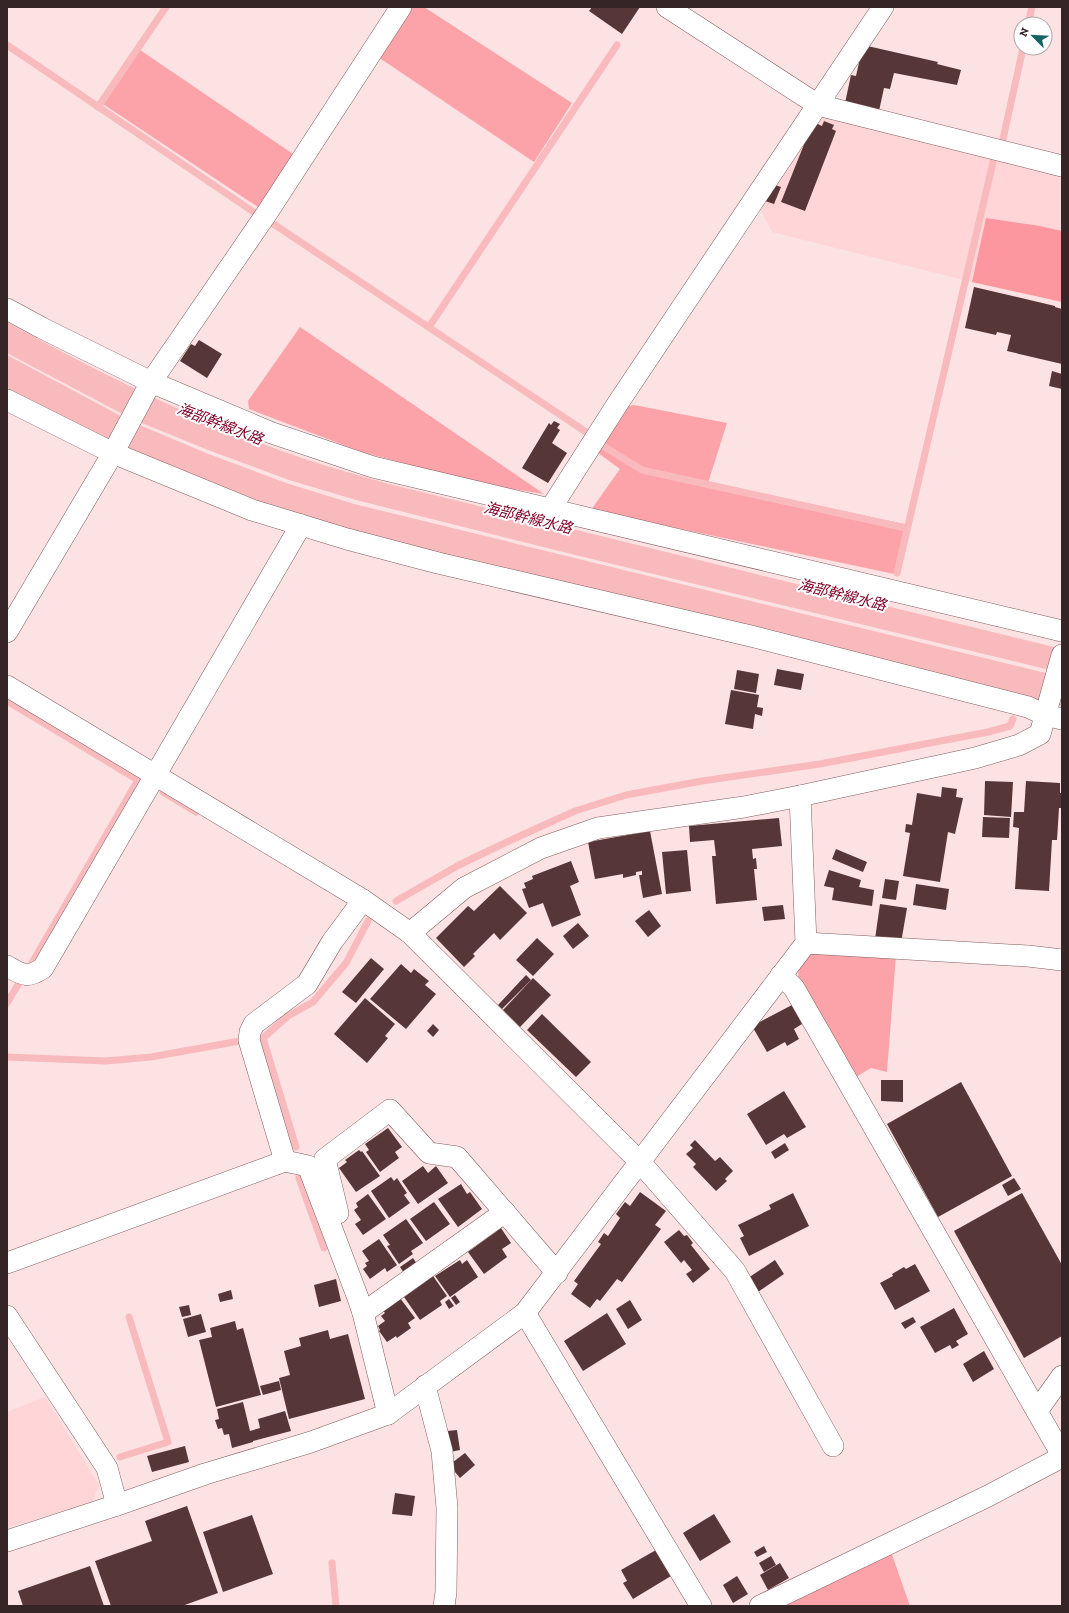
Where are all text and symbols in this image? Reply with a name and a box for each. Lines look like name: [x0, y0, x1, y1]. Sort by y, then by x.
north arrow: [1013, 16, 1053, 56]
text: N: [1017, 25, 1032, 39]
water label: 海部幹線水路: [175, 399, 267, 449]
water label: 海部幹線水路: [482, 498, 576, 538]
water label: 海部幹線水路: [796, 575, 890, 615]

